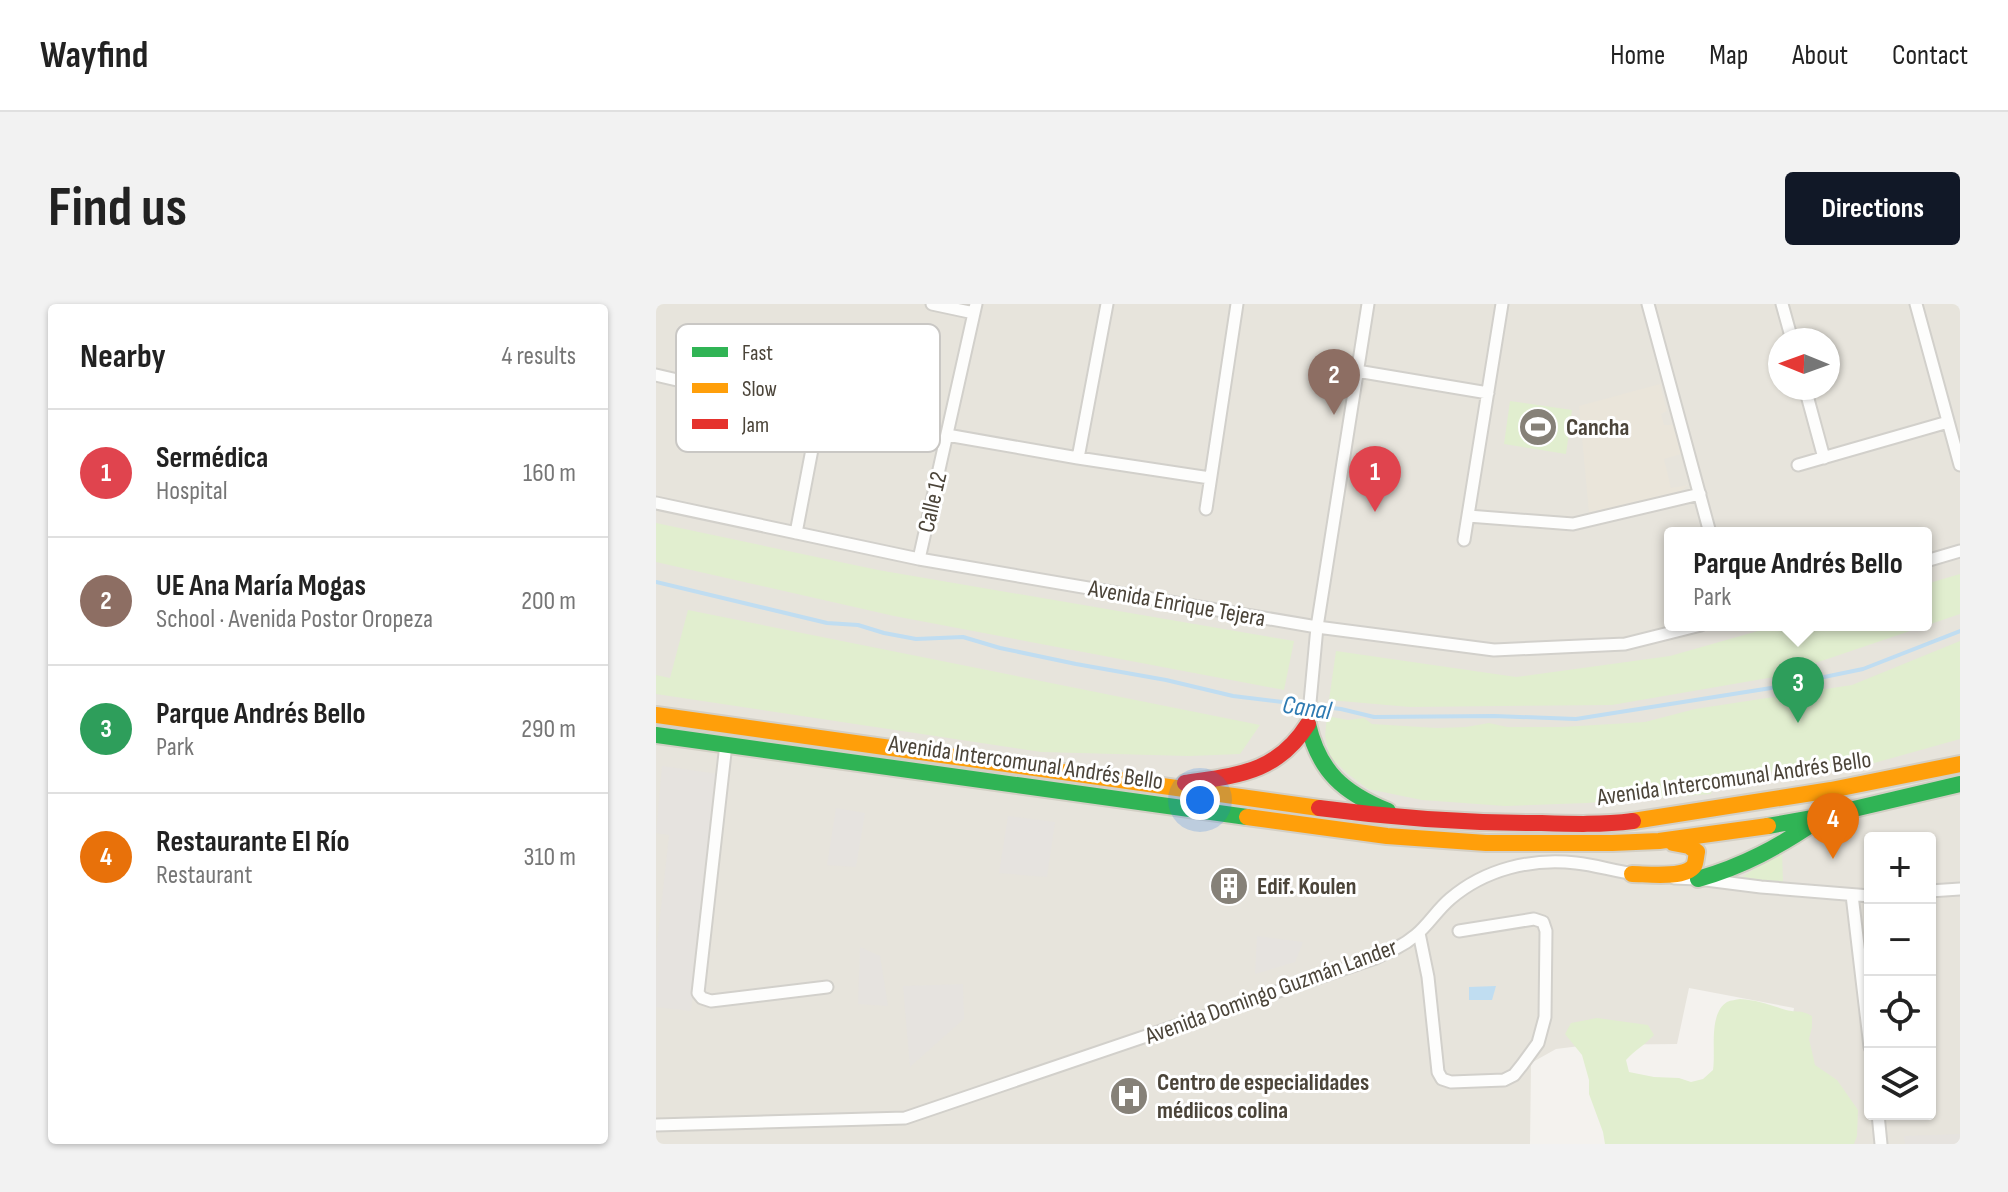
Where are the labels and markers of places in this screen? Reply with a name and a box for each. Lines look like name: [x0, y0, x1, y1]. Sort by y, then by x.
pin: 2: [1308, 349, 1360, 415]
sports icon: Cancha: [1517, 406, 1559, 448]
place label: Cancha: [1566, 413, 1629, 442]
pin: 1: [1349, 446, 1401, 512]
pin: 3: [1772, 657, 1824, 723]
pin: 4: [1807, 793, 1859, 859]
building icon: Edif. Koulen: [1208, 865, 1250, 907]
place label: Edif. Koulen: [1257, 872, 1356, 901]
place label: Centro de especialidades médiicos colina: [1157, 1068, 1369, 1125]
hospital icon: Centro de especialidades médiicos colina: [1108, 1075, 1150, 1117]

